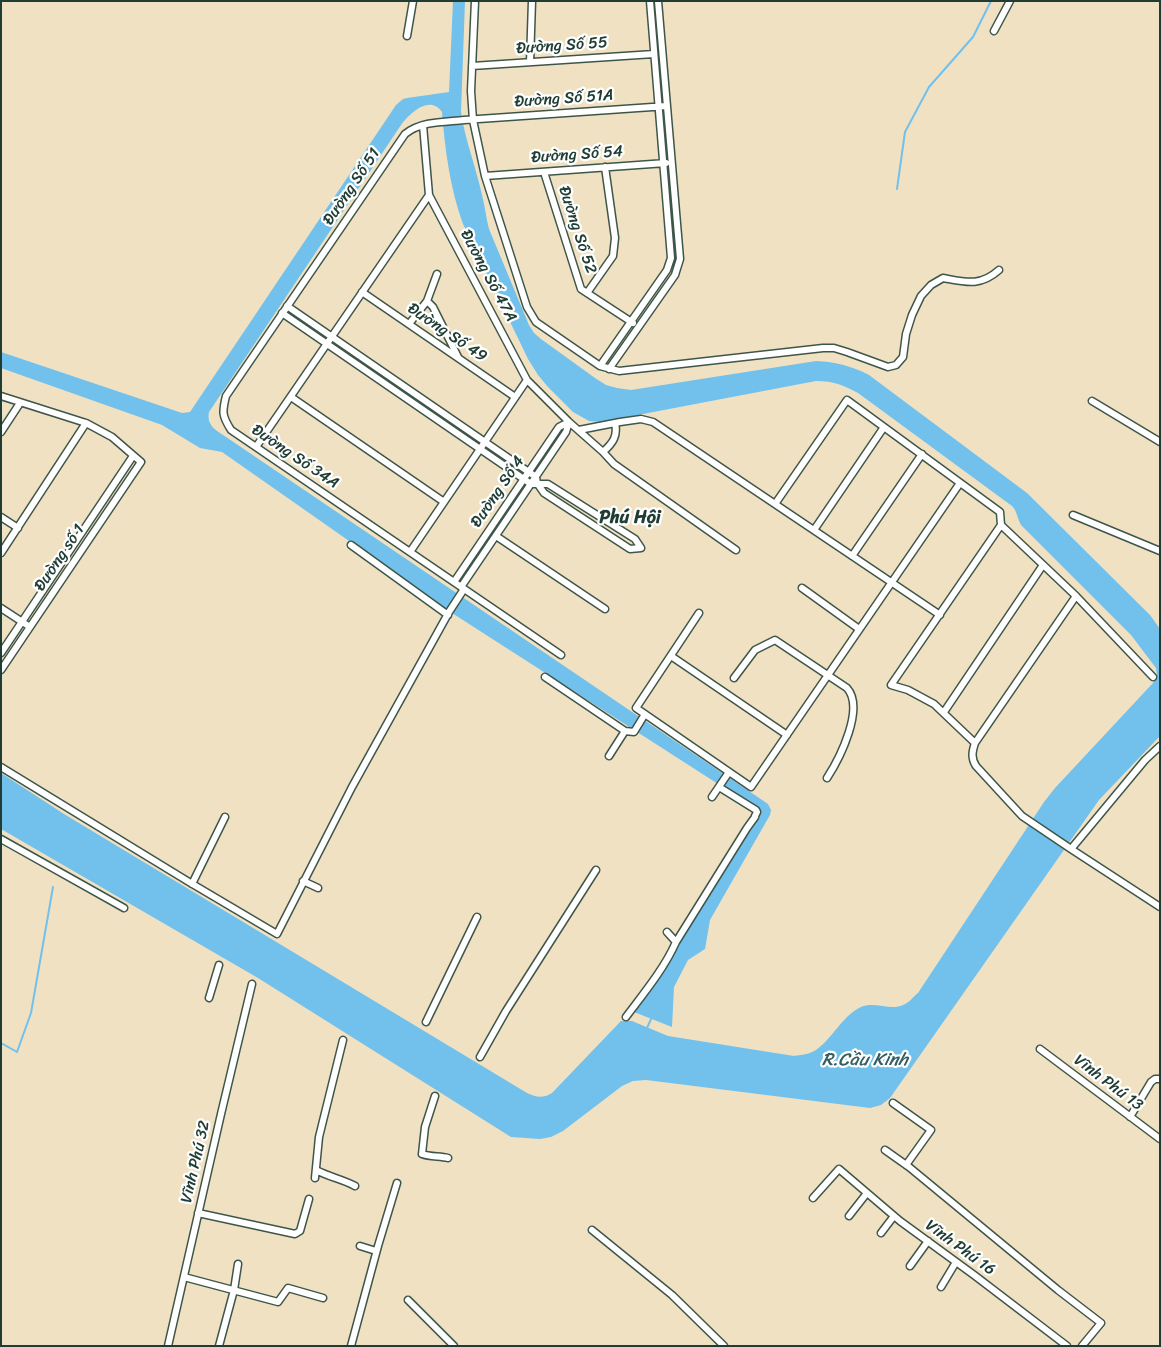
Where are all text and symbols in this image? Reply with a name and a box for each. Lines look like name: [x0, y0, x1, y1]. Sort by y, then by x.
street label: Đường Số 55: [516, 33, 608, 59]
street label: Đường Số 51A: [514, 86, 614, 112]
street label: Đường Số 54: [530, 142, 624, 168]
street label: Đường Số 51: [319, 145, 385, 229]
street label: Đường Số 52: [554, 184, 600, 276]
street label: Đường Số 47A: [456, 227, 520, 325]
street label: Đường Số 49: [404, 299, 490, 367]
street label: Đường Số 34A: [248, 421, 342, 493]
street label: Đường Số 4: [467, 453, 529, 531]
district label: Phú Hội: [599, 507, 661, 529]
street label: Đường số 1: [31, 521, 89, 595]
water label: R.Cầu Kinh: [822, 1049, 908, 1071]
street label: Vĩnh Phú 13: [1070, 1051, 1146, 1115]
street label: Vĩnh Phú 32: [177, 1119, 215, 1205]
street label: Vĩnh Phú 16: [921, 1216, 999, 1280]

